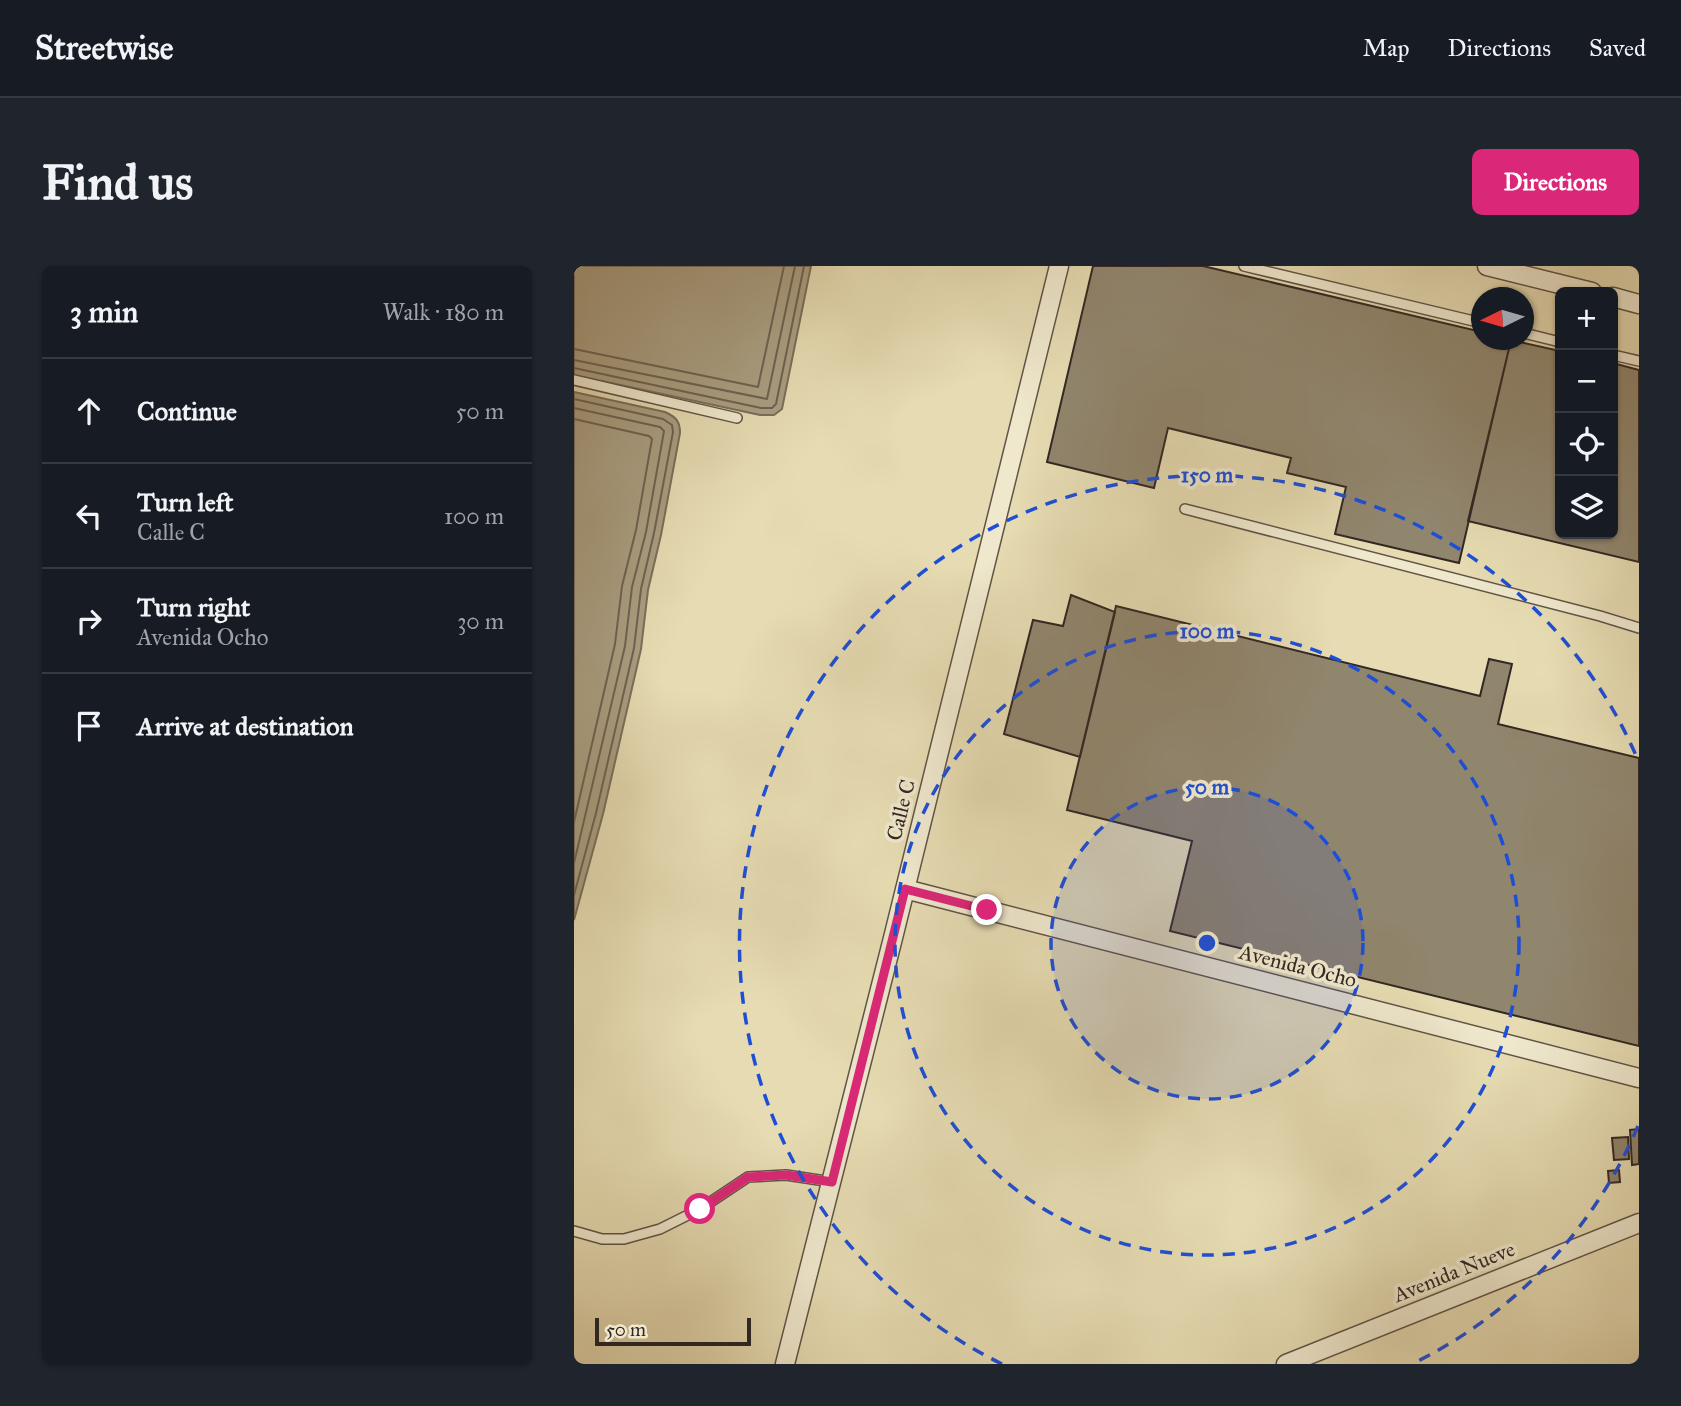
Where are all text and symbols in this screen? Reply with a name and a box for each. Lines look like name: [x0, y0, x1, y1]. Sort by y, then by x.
text: Streetwise: [35, 28, 173, 68]
text: Map: [1363, 33, 1410, 63]
text: Directions: [1448, 33, 1551, 63]
text: Saved: [1589, 33, 1646, 63]
button: Directions: [1472, 149, 1639, 215]
text: Find us: [42, 153, 193, 212]
north arrow: [1471, 287, 1534, 350]
map controls: [1555, 287, 1618, 539]
button: +: [1555, 287, 1618, 350]
text: 3 min: [70, 294, 138, 330]
text: Walk · 180 m: [383, 298, 504, 326]
button: −: [1555, 350, 1618, 413]
icon: ahead: [70, 392, 108, 430]
text: Continue: [137, 395, 237, 427]
text: 50 m: [456, 397, 504, 425]
button: locate: [1555, 413, 1618, 476]
text: 150 m: [1181, 462, 1233, 488]
button: layers: [1555, 476, 1618, 539]
text: Turn left: [137, 486, 233, 518]
icon: left: [70, 497, 108, 535]
text: 100 m: [444, 502, 504, 530]
text: Calle C: [137, 518, 205, 546]
text: Turn right: [137, 591, 250, 623]
icon: right: [70, 602, 108, 640]
text: 30 m: [457, 607, 504, 635]
text: 100 m: [1180, 618, 1235, 644]
text: Avenida Ocho: [137, 623, 269, 651]
icon: arrive: [70, 707, 108, 745]
text: Arrive at destination: [137, 710, 354, 742]
text: 50 m: [1185, 774, 1229, 800]
street label: Calle C: [881, 777, 921, 843]
route end: [971, 894, 1002, 925]
centre of rings: [1195, 931, 1219, 955]
street label: Avenida Ocho: [1236, 939, 1360, 993]
route start: [684, 1193, 715, 1224]
street label: Avenida Nueve: [1389, 1236, 1519, 1309]
scale bar: [595, 1315, 751, 1347]
text: 50 m: [606, 1318, 646, 1341]

